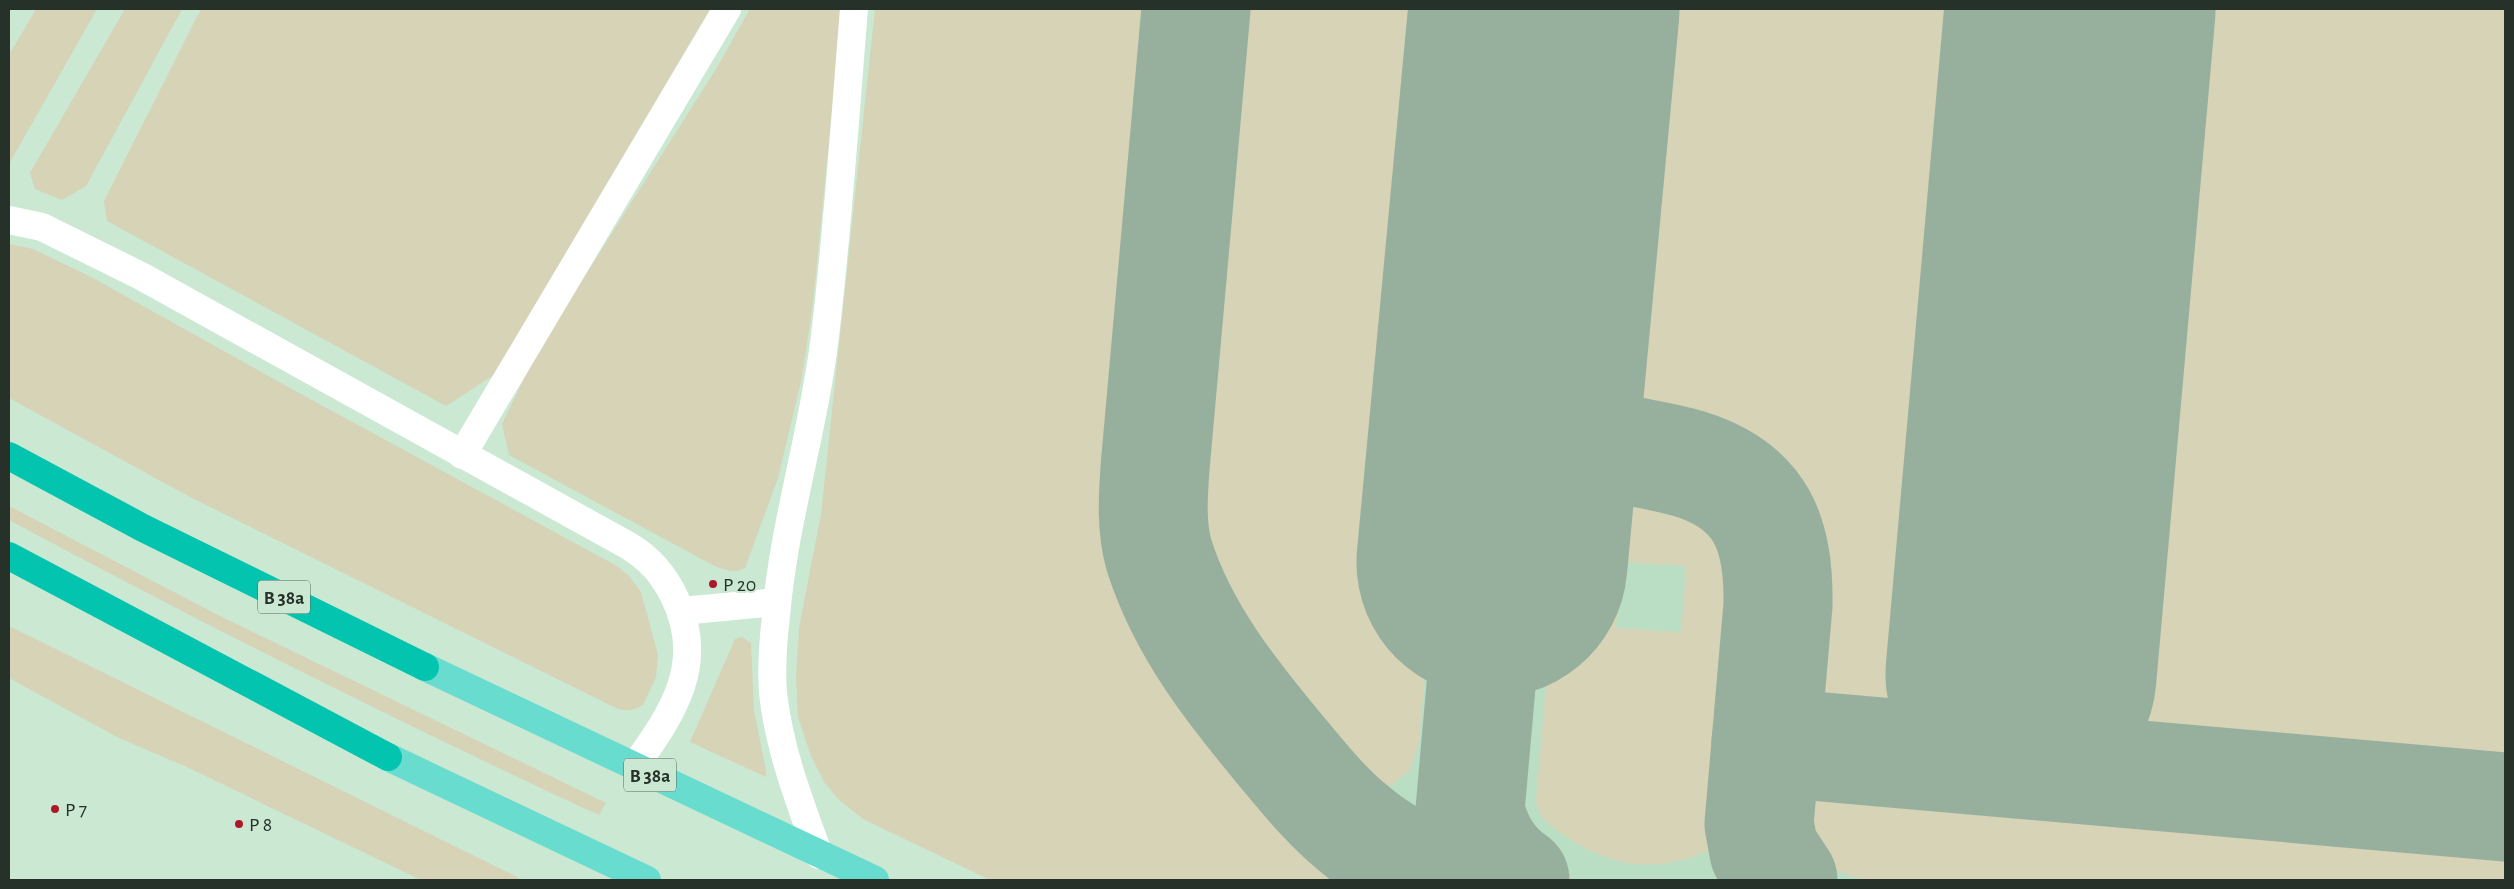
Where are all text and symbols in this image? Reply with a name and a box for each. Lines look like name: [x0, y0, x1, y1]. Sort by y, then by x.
place label: P 20: [723, 575, 756, 595]
marker: P 20: [707, 578, 719, 590]
road number: B 38a: [258, 580, 310, 614]
road number: B 38a: [624, 758, 676, 792]
place label: P 7: [65, 800, 87, 820]
marker: P 7: [49, 803, 61, 815]
place label: P 8: [249, 815, 272, 835]
marker: P 8: [233, 818, 245, 830]

